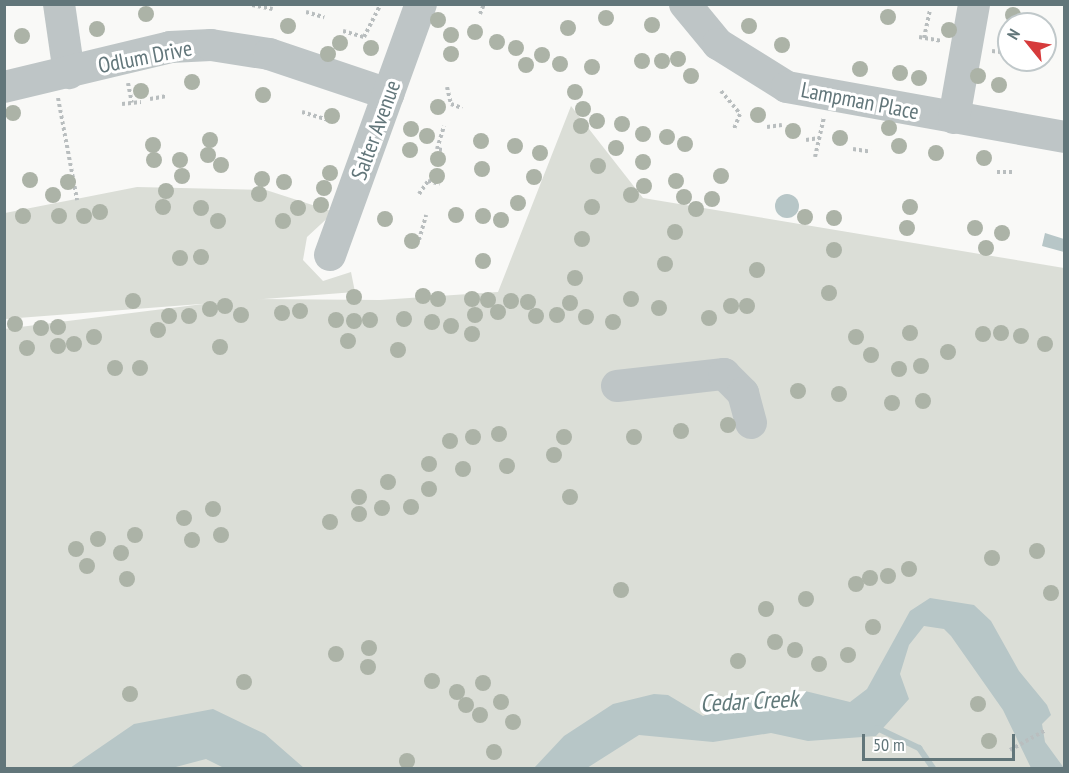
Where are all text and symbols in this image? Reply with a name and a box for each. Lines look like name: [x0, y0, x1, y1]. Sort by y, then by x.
north arrow: [997, 12, 1057, 72]
text: N: [1002, 25, 1024, 43]
street label: Odlum Drive: [96, 35, 194, 79]
street label: Salter Avenue: [346, 76, 406, 184]
street label: Lampman Place: [799, 77, 921, 125]
water label: Cedar Creek: [699, 684, 799, 718]
scale bar: [865, 722, 1018, 760]
text: 50 m: [873, 733, 905, 756]

